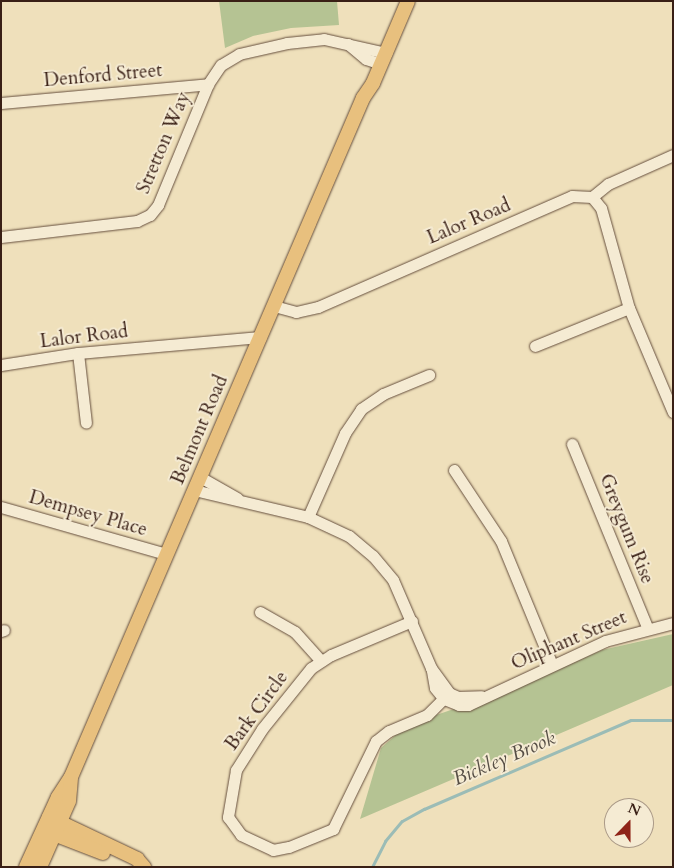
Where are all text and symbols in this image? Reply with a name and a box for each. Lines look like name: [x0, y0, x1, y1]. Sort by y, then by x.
street label: Denford Street: [43, 59, 163, 93]
street label: Stretton Way: [132, 89, 196, 197]
street label: Lalor Road: [424, 194, 514, 250]
street label: Lalor Road: [39, 320, 129, 354]
street label: Belmont Road: [167, 372, 233, 488]
street label: Greygum Rise: [594, 471, 658, 587]
street label: Dempsey Place: [26, 486, 150, 542]
street label: Oliphant Street: [508, 606, 630, 676]
street label: Bark Circle: [221, 667, 293, 755]
water label: Bickley Brook: [449, 726, 559, 790]
north arrow: [604, 798, 654, 848]
text: N: [625, 798, 644, 821]

